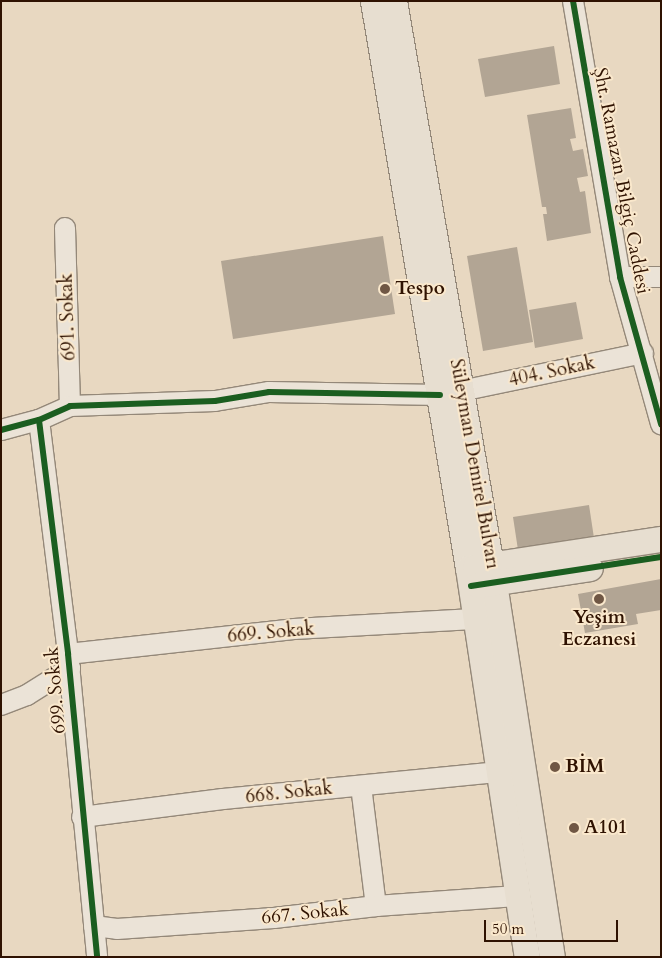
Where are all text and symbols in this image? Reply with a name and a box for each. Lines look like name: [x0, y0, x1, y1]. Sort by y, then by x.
street label: Şht. Ramazan Bilgiç Caddesi: [588, 66, 654, 296]
street label: 691. Sokak: [55, 273, 81, 361]
place label: Tespo: [395, 278, 445, 300]
marker: Tespo: [379, 283, 391, 295]
street label: 404. Sokak: [507, 352, 597, 392]
street label: Süleyman Demirel Bulvarı: [444, 357, 504, 571]
marker: Yeşim Eczanesi: [593, 593, 605, 605]
place label: Yeşim Eczanesi: [562, 607, 636, 651]
street label: 669. Sokak: [226, 618, 316, 648]
street label: 699. Sokak: [41, 645, 71, 735]
place label: BİM: [565, 756, 605, 778]
marker: BİM: [549, 761, 561, 773]
street label: 668. Sokak: [244, 777, 334, 809]
place label: A101: [584, 817, 627, 839]
marker: A101: [568, 822, 580, 834]
street label: 667. Sokak: [260, 898, 350, 930]
scale bar: [487, 910, 621, 942]
text: 50 m: [492, 919, 524, 939]

